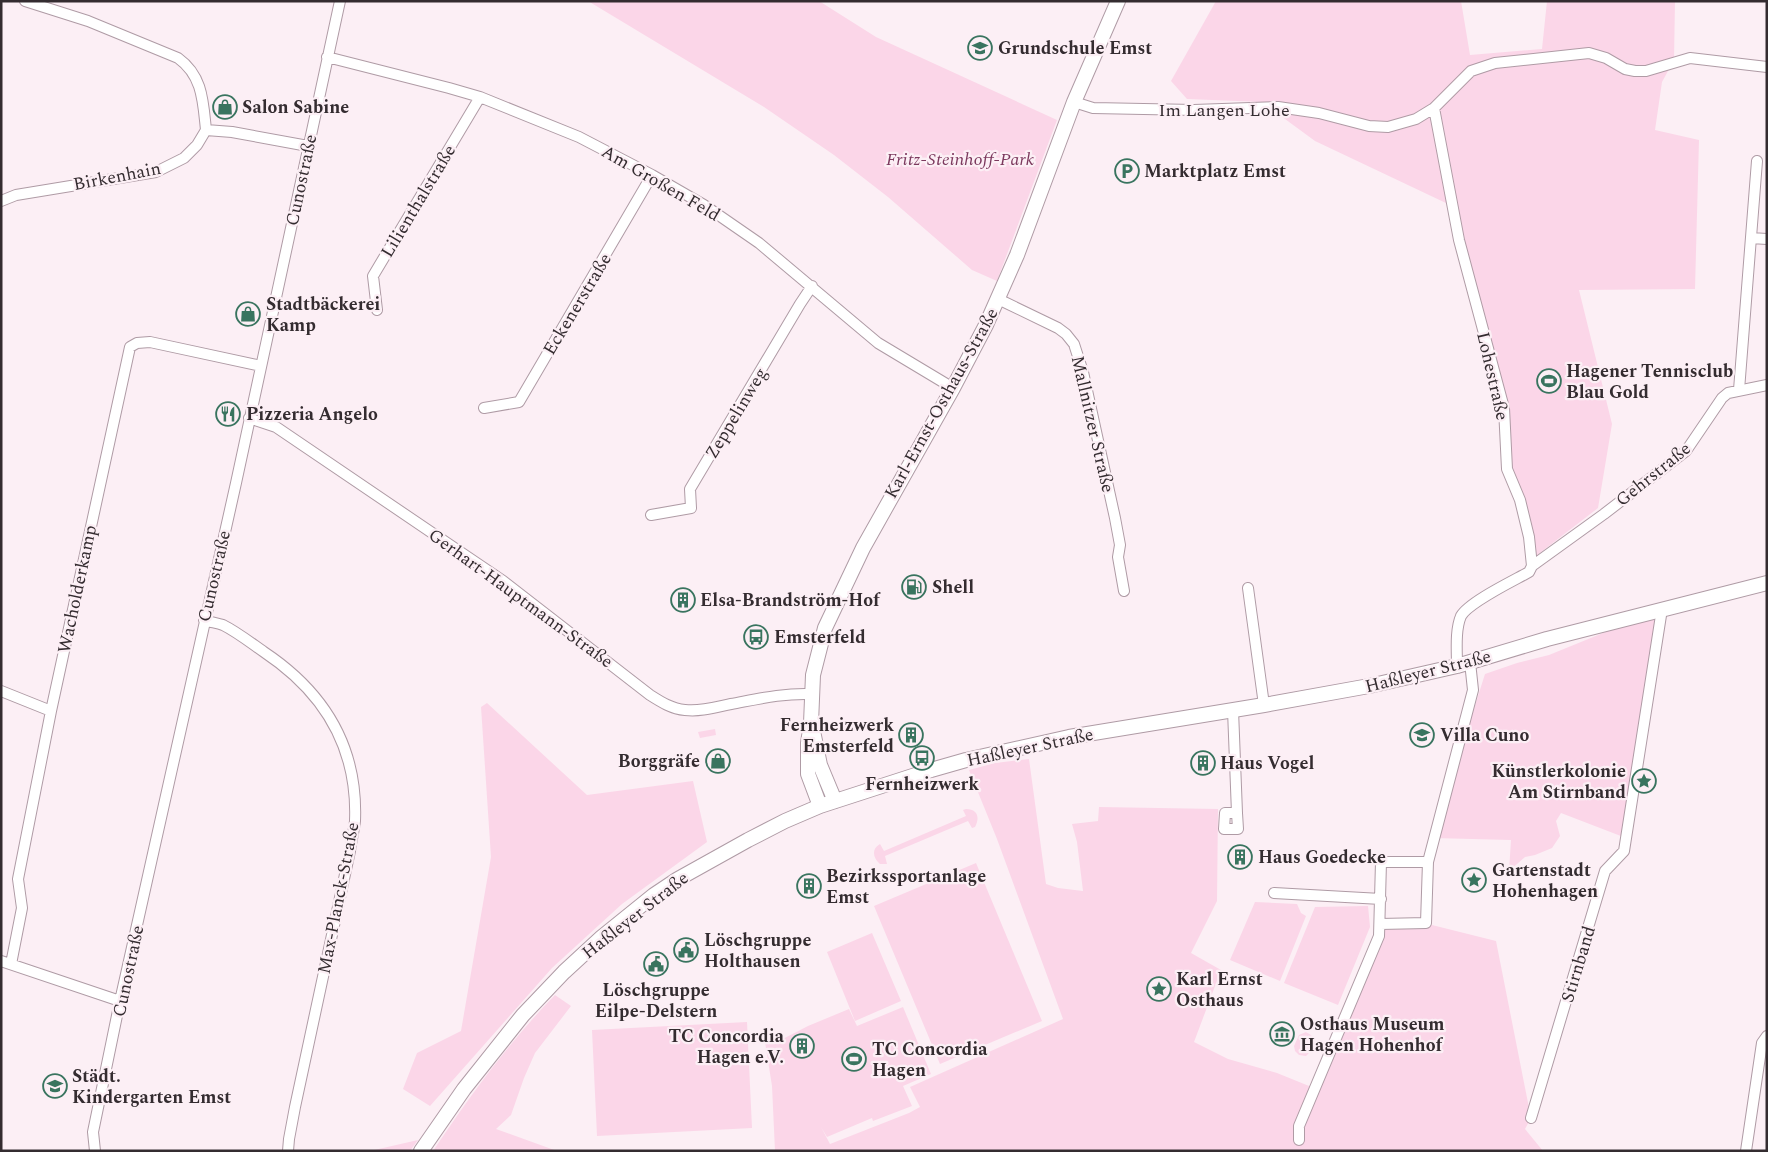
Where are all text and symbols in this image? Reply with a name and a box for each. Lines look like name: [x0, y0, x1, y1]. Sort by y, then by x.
school or university icon: Grundschule Emst: [967, 35, 993, 61]
place label: Grundschule Emst: [998, 35, 1152, 62]
shop icon: Salon Sabine: [212, 94, 238, 120]
place label: Salon Sabine: [242, 94, 349, 121]
street label: Im Langen Lohe: [1158, 97, 1290, 124]
street label: Cunostraße: [279, 132, 324, 229]
street label: Am Großen Feld: [596, 138, 725, 228]
street label: Lilienthalstraße: [374, 140, 463, 263]
park label: Fritz-Steinhoff-Park: [886, 146, 1035, 173]
street label: Birkenhain: [71, 155, 163, 198]
parking icon: Marktplatz Emst: [1114, 158, 1140, 184]
place label: Marktplatz Emst: [1144, 158, 1286, 185]
street label: Eckenerstraße: [536, 248, 619, 360]
place label: Stadtbäckerei Kamp: [266, 291, 380, 339]
shop icon: Stadtbäckerei Kamp: [235, 301, 261, 327]
street label: Karl-Ernst-Osthaus-Straße: [878, 303, 1005, 504]
street label: Lohestraße: [1469, 329, 1516, 423]
street label: Mallnitzer Straße: [1064, 353, 1121, 495]
place label: Hagener Tennisclub Blau Gold: [1566, 358, 1733, 406]
street label: Zeppelinweg: [698, 362, 774, 464]
sports icon: Hagener Tennisclub Blau Gold: [1536, 368, 1562, 394]
restaurant icon: Pizzeria Angelo: [215, 401, 241, 427]
place label: Pizzeria Angelo: [246, 401, 378, 428]
street label: Gehrstraße: [1610, 436, 1697, 513]
street label: Gerhart-Hauptmann-Straße: [423, 522, 619, 675]
street label: Wacholderkamp: [51, 523, 104, 656]
street label: Cunostraße: [191, 528, 238, 625]
fuel station icon: Shell: [901, 574, 927, 600]
place label: Shell: [932, 574, 974, 601]
building icon: Elsa-Brandström-Hof: [670, 587, 696, 613]
place label: Elsa-Brandström-Hof: [700, 587, 881, 614]
bus stop icon: Emsterfeld: [743, 624, 769, 650]
place label: Emsterfeld: [774, 624, 866, 651]
street label: Haßleyer Straße: [1362, 643, 1494, 700]
place label: Fernheizwerk Emsterfeld: [780, 712, 895, 760]
street label: Haßleyer Straße: [964, 721, 1096, 774]
building icon: Fernheizwerk Emsterfeld: [898, 722, 924, 748]
school or university icon: Villa Cuno: [1409, 722, 1435, 748]
place label: Villa Cuno: [1440, 722, 1529, 749]
bus stop icon: Fernheizwerk: [909, 745, 935, 771]
place label: Borggräfe: [618, 748, 700, 775]
shop icon: Borggräfe: [705, 748, 731, 774]
building icon: Haus Vogel: [1190, 750, 1216, 776]
place label: Haus Vogel: [1220, 750, 1314, 777]
place label: Künstlerkolonie Am Stirnband: [1492, 758, 1626, 806]
place icon: Künstlerkolonie Am Stirnband: [1631, 768, 1657, 794]
place label: Fernheizwerk: [865, 771, 979, 798]
street label: Max-Planck-Straße: [311, 820, 366, 976]
building icon: Haus Goedecke: [1227, 844, 1253, 870]
place label: Haus Goedecke: [1258, 844, 1386, 871]
place label: Gartenstadt Hohenhagen: [1492, 857, 1598, 905]
place label: Bezirkssportanlage Emst: [826, 863, 986, 911]
street label: Haßleyer Straße: [576, 865, 694, 966]
place icon: Gartenstadt Hohenhagen: [1461, 867, 1487, 893]
building icon: Bezirkssportanlage Emst: [796, 873, 822, 899]
street label: Cunostraße: [106, 923, 151, 1020]
street label: Stirnband: [1554, 923, 1603, 1006]
place label: Löschgruppe Holthausen: [704, 927, 811, 975]
public building icon: Löschgruppe Holthausen: [673, 937, 699, 963]
public building icon: Löschgruppe Eilpe-Delstern: [643, 951, 669, 977]
place label: Karl Ernst Osthaus: [1176, 966, 1263, 1014]
place icon: Karl Ernst Osthaus: [1146, 976, 1172, 1002]
place label: Löschgruppe Eilpe-Delstern: [595, 977, 717, 1025]
place label: Osthaus Museum Hagen Hohenhof: [1300, 1011, 1444, 1059]
museum icon: Osthaus Museum Hagen Hohenhof: [1269, 1021, 1295, 1047]
place label: TC Concordia Hagen e.V.: [668, 1023, 785, 1071]
building icon: TC Concordia Hagen e.V.: [789, 1033, 815, 1059]
place label: TC Concordia Hagen: [872, 1036, 988, 1084]
sports icon: TC Concordia Hagen: [841, 1046, 867, 1072]
place label: Städt. Kindergarten Emst: [72, 1063, 231, 1111]
school or university icon: Städt. Kindergarten Emst: [42, 1073, 68, 1099]

